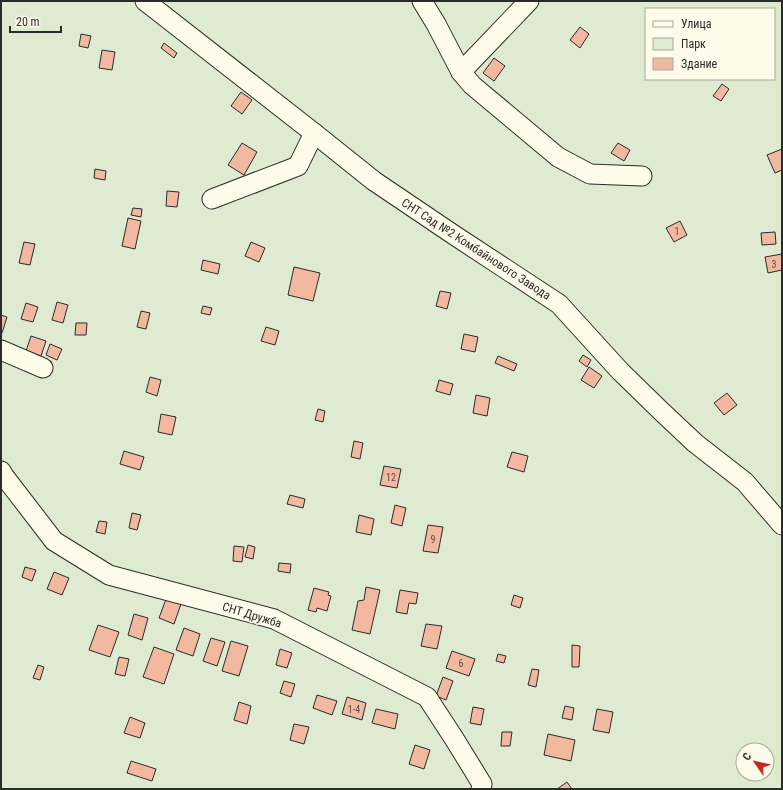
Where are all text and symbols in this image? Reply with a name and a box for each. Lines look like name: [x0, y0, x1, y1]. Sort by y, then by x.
scale bar: [10, 8, 61, 34]
legend: [645, 8, 775, 80]
text: 20 m: [16, 15, 40, 29]
text: Улица: [681, 17, 712, 31]
text: Парк: [681, 37, 706, 51]
text: Здание: [681, 57, 718, 71]
street label: СНТ Сад №2 Комбайнового Завода: [399, 195, 553, 303]
house number: 1: [675, 226, 679, 237]
house number: 3: [772, 259, 777, 270]
house number: 12: [386, 472, 396, 483]
house number: 9: [431, 534, 436, 545]
street label: СНТ Дружба: [221, 599, 284, 631]
house number: 6: [459, 658, 464, 669]
house number: 1-4: [348, 704, 360, 715]
north arrow: [735, 742, 775, 782]
text: С: [740, 750, 754, 763]

